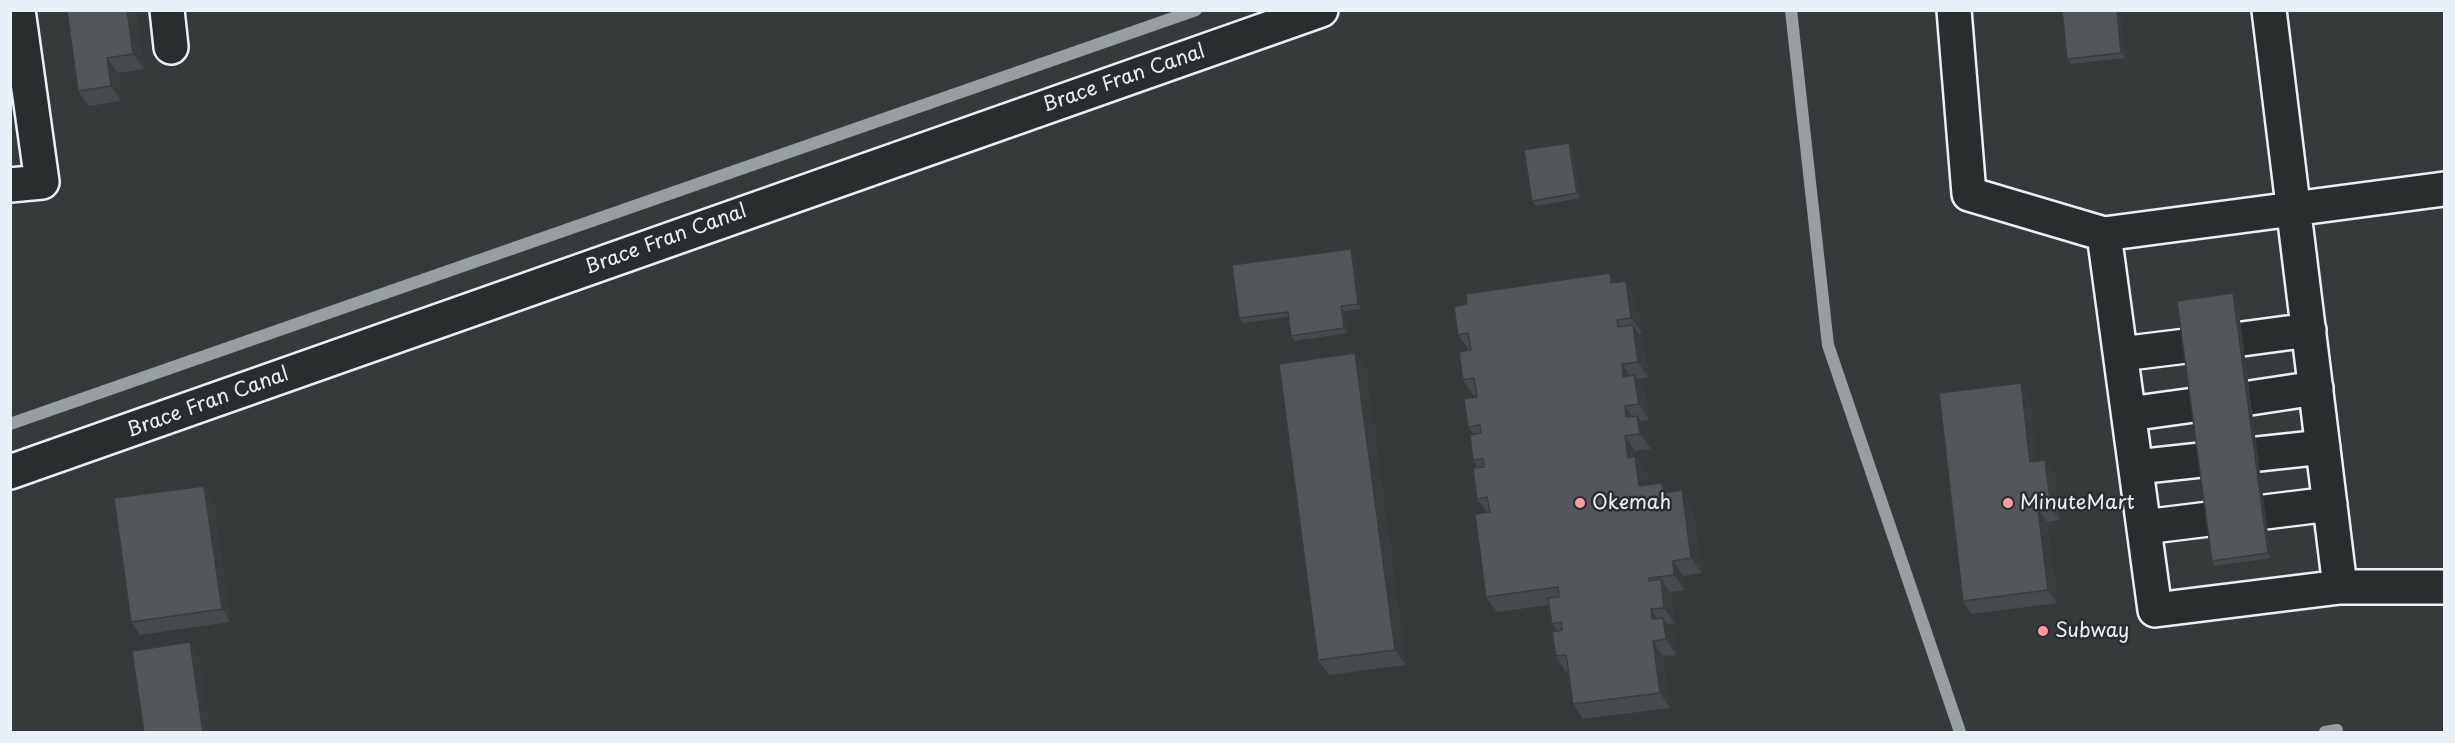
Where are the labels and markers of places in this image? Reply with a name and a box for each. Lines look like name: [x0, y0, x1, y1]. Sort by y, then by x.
place label: Okemah: [1592, 491, 1671, 515]
place label: MinuteMart: [2020, 491, 2135, 515]
marker: Okemah: [1573, 496, 1587, 510]
marker: MinuteMart: [2001, 496, 2015, 510]
place label: Subway: [2055, 619, 2129, 643]
marker: Subway: [2036, 624, 2050, 638]

